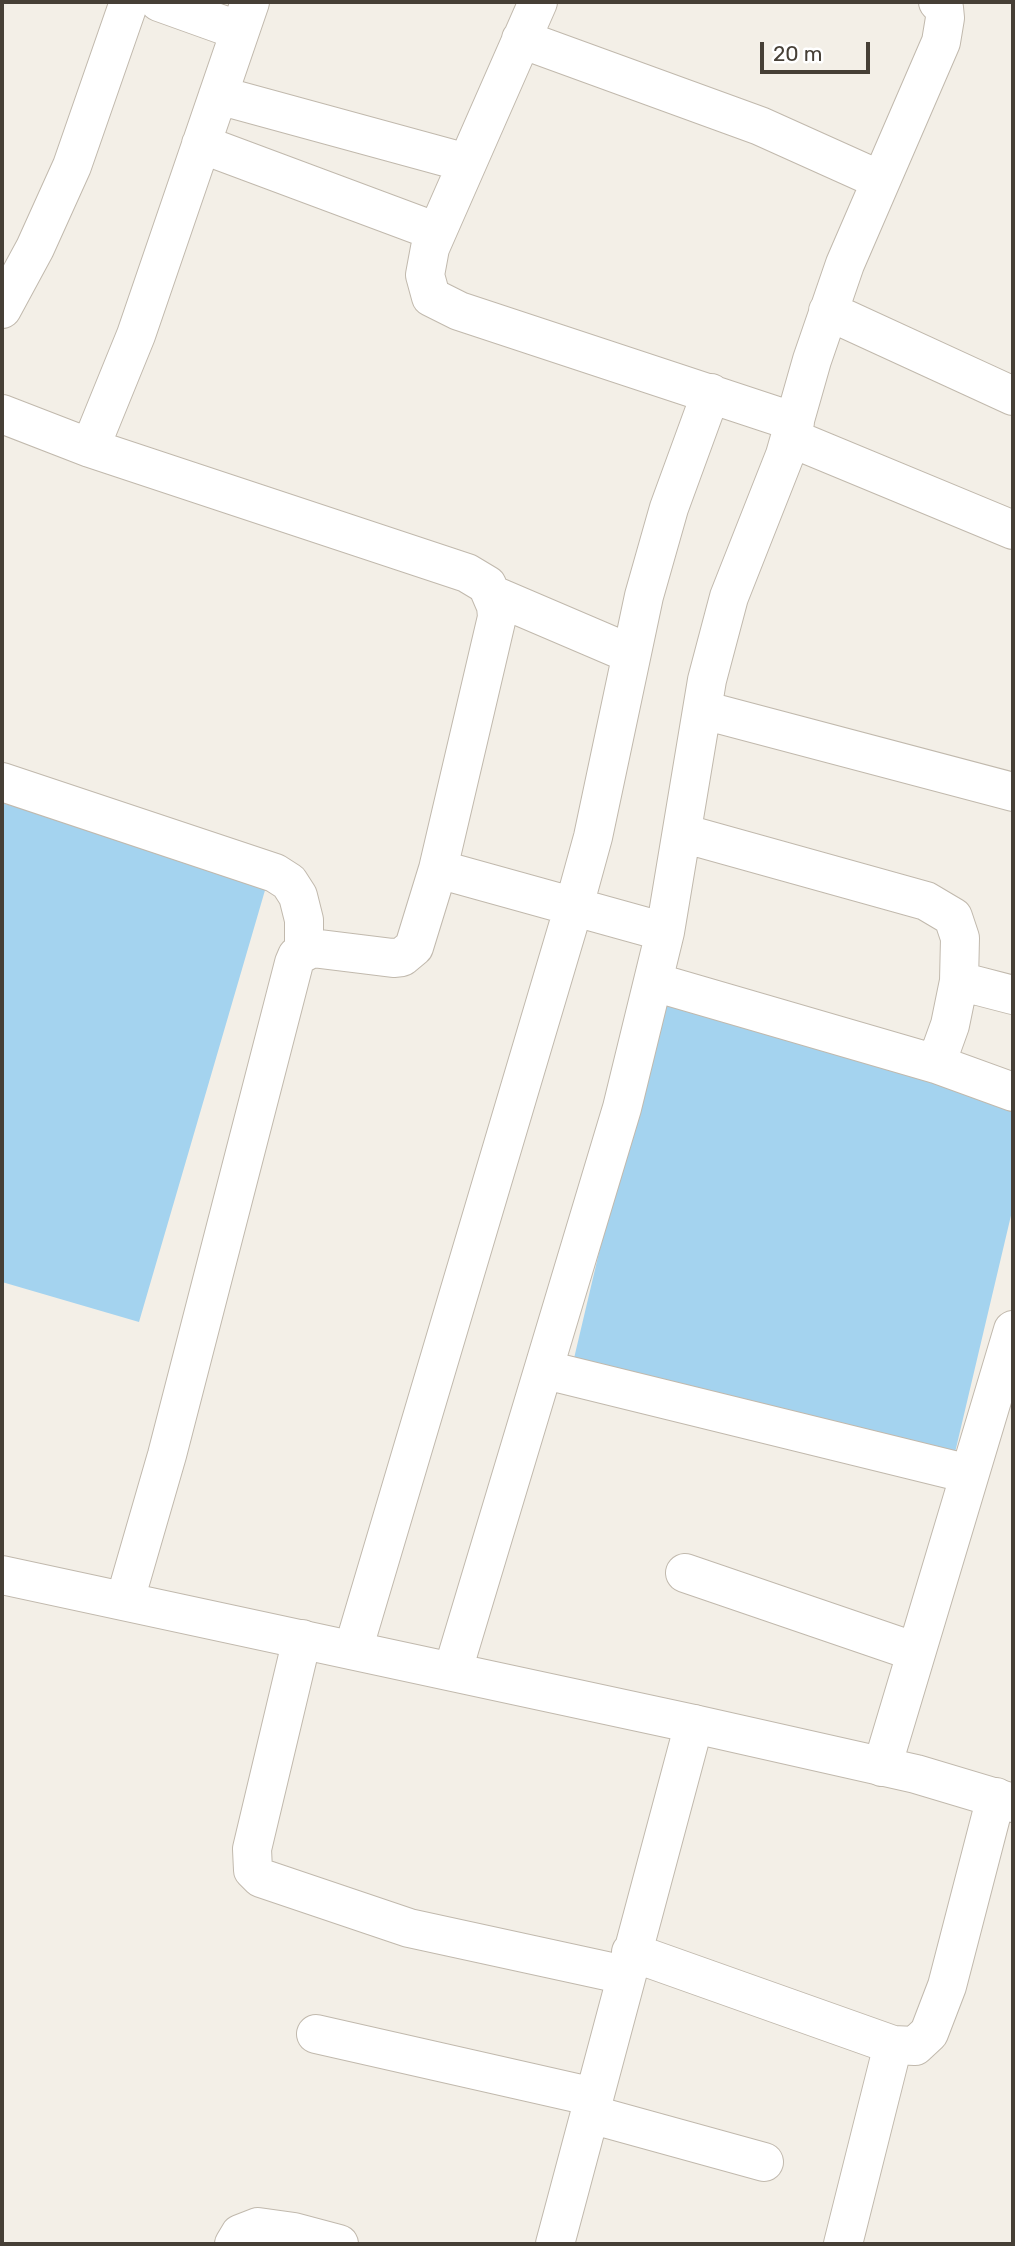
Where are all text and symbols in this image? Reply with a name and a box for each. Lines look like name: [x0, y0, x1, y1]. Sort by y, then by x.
scale bar: [763, 28, 873, 72]
text: 20 m: [773, 41, 822, 66]

